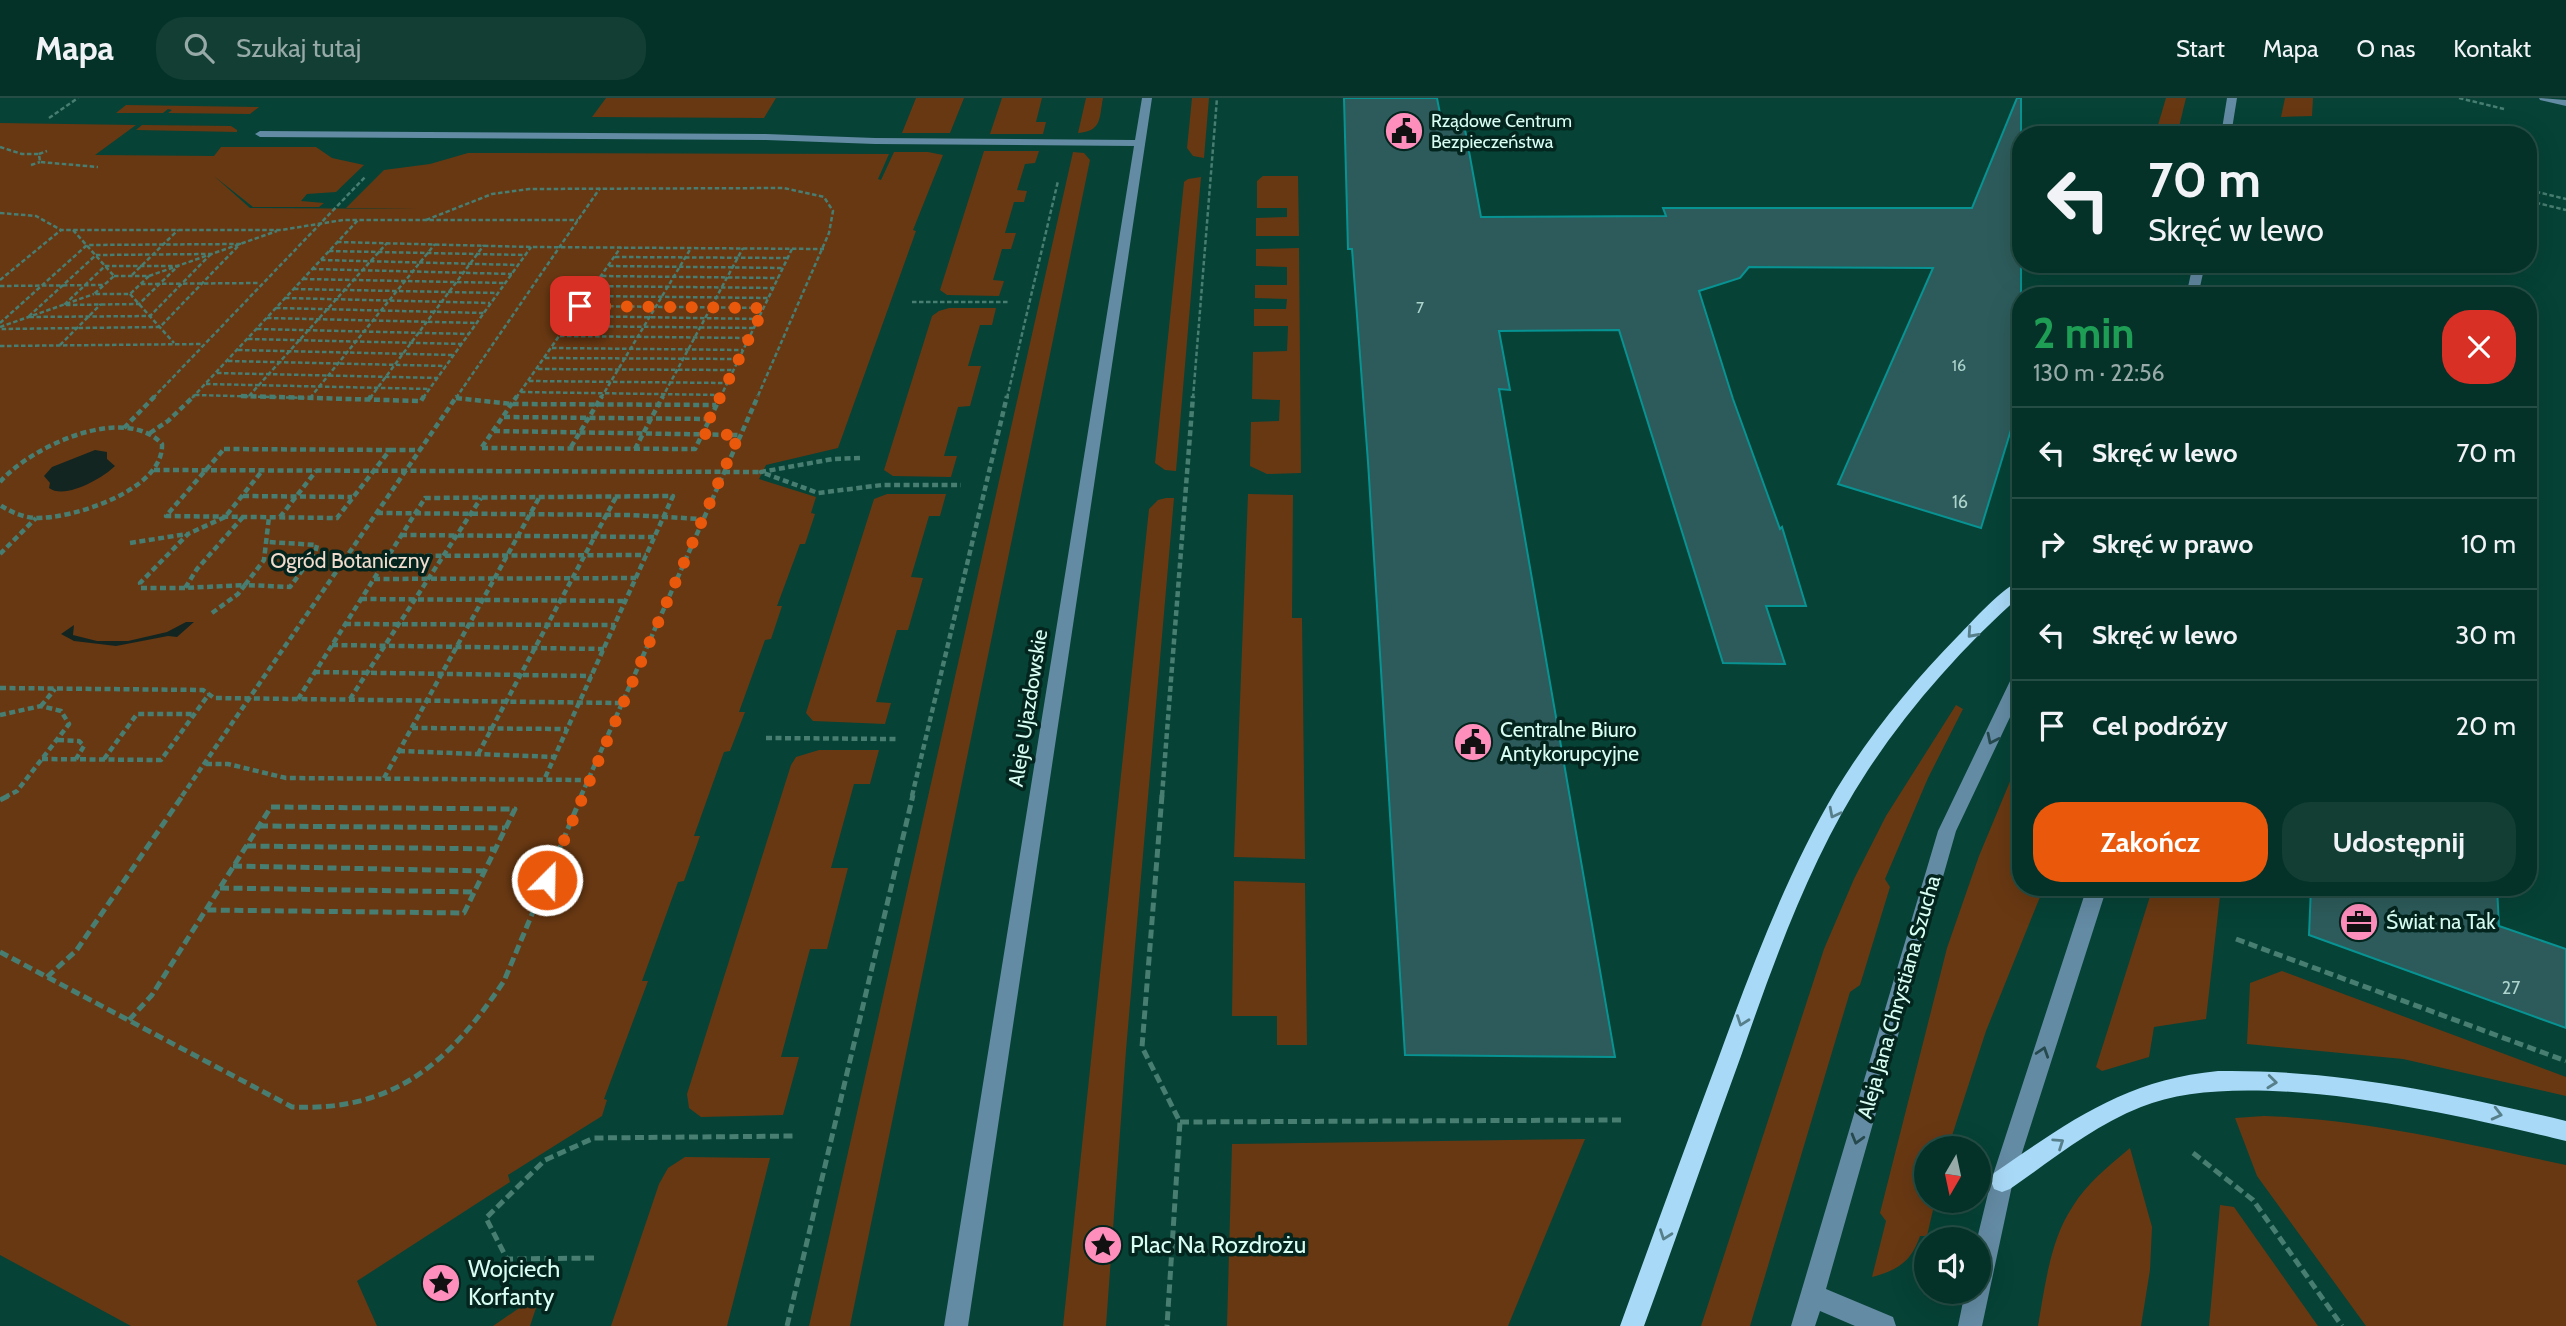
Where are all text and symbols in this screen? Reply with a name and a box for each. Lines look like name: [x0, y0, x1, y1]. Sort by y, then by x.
search box: [156, 17, 646, 80]
text: Mapa: [35, 28, 114, 68]
icon: search: [180, 29, 218, 67]
text: Szukaj tutaj: [236, 32, 361, 64]
text: Start: [2176, 34, 2225, 63]
text: Mapa: [2263, 34, 2319, 63]
text: O nas: [2357, 34, 2415, 63]
text: Kontakt: [2453, 34, 2531, 63]
public building icon: Rządowe Centrum Bezpieczeństwa: [1383, 110, 1425, 152]
place label: Rządowe Centrum Bezpieczeństwa: [1431, 110, 1572, 153]
text: 70 m: [2148, 150, 2261, 209]
icon: left: [2033, 154, 2124, 245]
text: Skręć w lewo: [2148, 210, 2324, 249]
pin: [550, 276, 610, 336]
icon: arrive: [561, 287, 599, 325]
house number: 7: [1416, 298, 1424, 317]
text: 2 min: [2033, 307, 2134, 359]
button: close: [2442, 310, 2516, 384]
house number: 16: [1952, 356, 1966, 375]
text: 130 m · 22:56: [2033, 359, 2165, 387]
icon: left: [2033, 434, 2071, 472]
text: Skręć w lewo: [2092, 437, 2238, 469]
text: 70 m: [2456, 437, 2516, 469]
house number: 16: [1952, 491, 1968, 513]
icon: right: [2033, 525, 2071, 563]
text: Skręć w prawo: [2092, 528, 2253, 560]
text: 10 m: [2461, 528, 2516, 560]
park label: Ogród Botaniczny: [270, 548, 430, 573]
icon: left: [2033, 616, 2071, 654]
text: Skręć w lewo: [2092, 619, 2238, 651]
text: 30 m: [2455, 619, 2516, 651]
one-way arrow: [1967, 624, 1980, 637]
street label: Aleje Ujazdowskie: [1003, 627, 1053, 789]
icon: arrive: [2033, 707, 2071, 745]
text: Cel podróży: [2092, 710, 2228, 742]
text: 20 m: [2456, 710, 2516, 742]
place label: Centralne Biuro Antykorupcyjne: [1500, 717, 1639, 767]
public building icon: Centralne Biuro Antykorupcyjne: [1452, 721, 1494, 763]
one-way arrow: [1986, 732, 2000, 744]
button: Zakończ: [2033, 802, 2268, 882]
button: Udostępnij: [2282, 802, 2516, 882]
one-way arrow: [1829, 806, 1843, 818]
position arrow: [510, 843, 584, 917]
street label: Aleja Jana Chrystiana Szucha: [1852, 872, 1946, 1122]
office icon: Świat na Tak: [2338, 901, 2380, 943]
place label: Świat na Tak: [2386, 909, 2496, 934]
house number: 27: [2502, 977, 2520, 999]
one-way arrow: [1737, 1014, 1751, 1026]
one-way arrow: [2035, 1046, 2050, 1058]
one-way arrow: [2266, 1074, 2278, 1089]
one-way arrow: [2491, 1106, 2503, 1120]
one-way arrow: [1851, 1133, 1866, 1145]
north arrow: [1914, 1136, 1992, 1213]
map controls: [1914, 1136, 1991, 1304]
one-way arrow: [2051, 1139, 2064, 1152]
place icon: Plac Na Rozdrożu: [1082, 1224, 1124, 1266]
button: sound: [1914, 1227, 1991, 1304]
one-way arrow: [1659, 1228, 1673, 1240]
place label: Plac Na Rozdrożu: [1130, 1230, 1306, 1259]
place label: Wojciech Korfanty: [468, 1254, 560, 1311]
place icon: Wojciech Korfanty: [420, 1262, 462, 1304]

